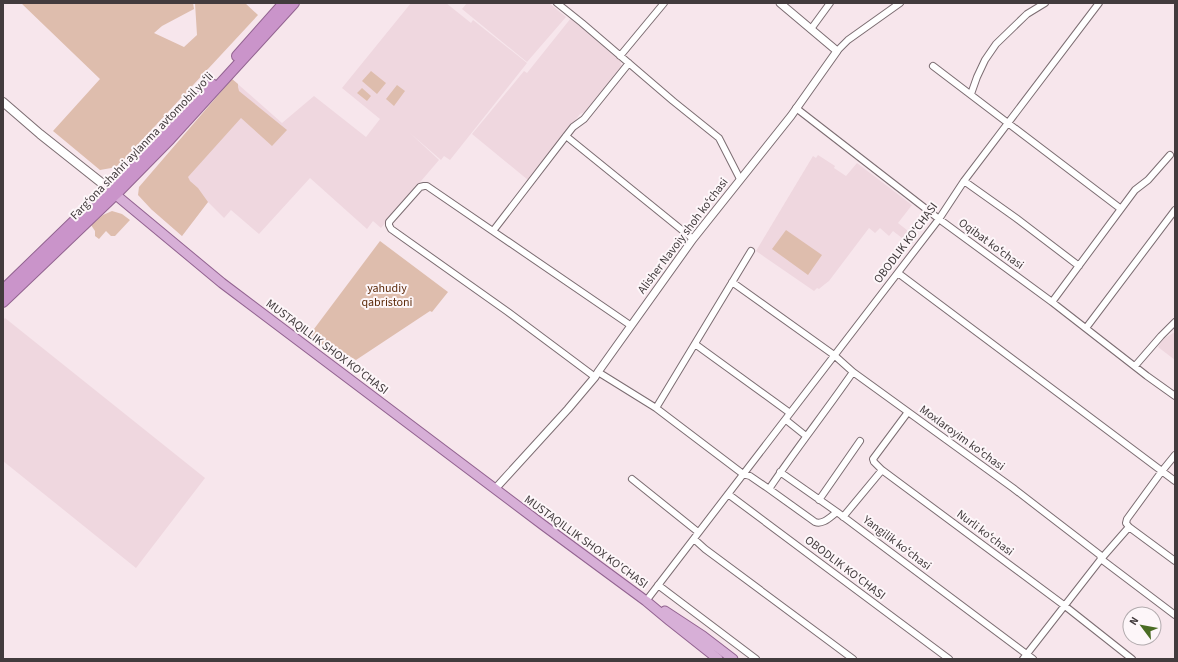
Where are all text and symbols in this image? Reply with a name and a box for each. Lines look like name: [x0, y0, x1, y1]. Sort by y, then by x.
street label: Fargʻona shahri aylanma avtomobil yoʻli: [66, 68, 218, 224]
street label: Alisher Navoiy shoh koʻchasi: [634, 174, 732, 298]
street label: OBODLIK KO'CHASI: [870, 199, 942, 287]
street label: Oqibat koʻchasi: [955, 214, 1027, 274]
park label: yahudiy qabristoni: [361, 280, 413, 311]
street label: MUSTAQILLIK SHOX KO'CHASI: [262, 295, 392, 399]
street label: Moxlaroyim koʻchasi: [916, 401, 1008, 475]
street label: MUSTAQILLIK SHOX KO'CHASI: [521, 491, 651, 593]
street label: Nurli koʻchasi: [953, 506, 1017, 560]
street label: Yangilik koʻchasi: [858, 511, 935, 574]
street label: OBODLIK KO'CHASI: [801, 532, 889, 604]
north arrow: [1122, 606, 1162, 646]
text: N: [1126, 614, 1142, 628]

